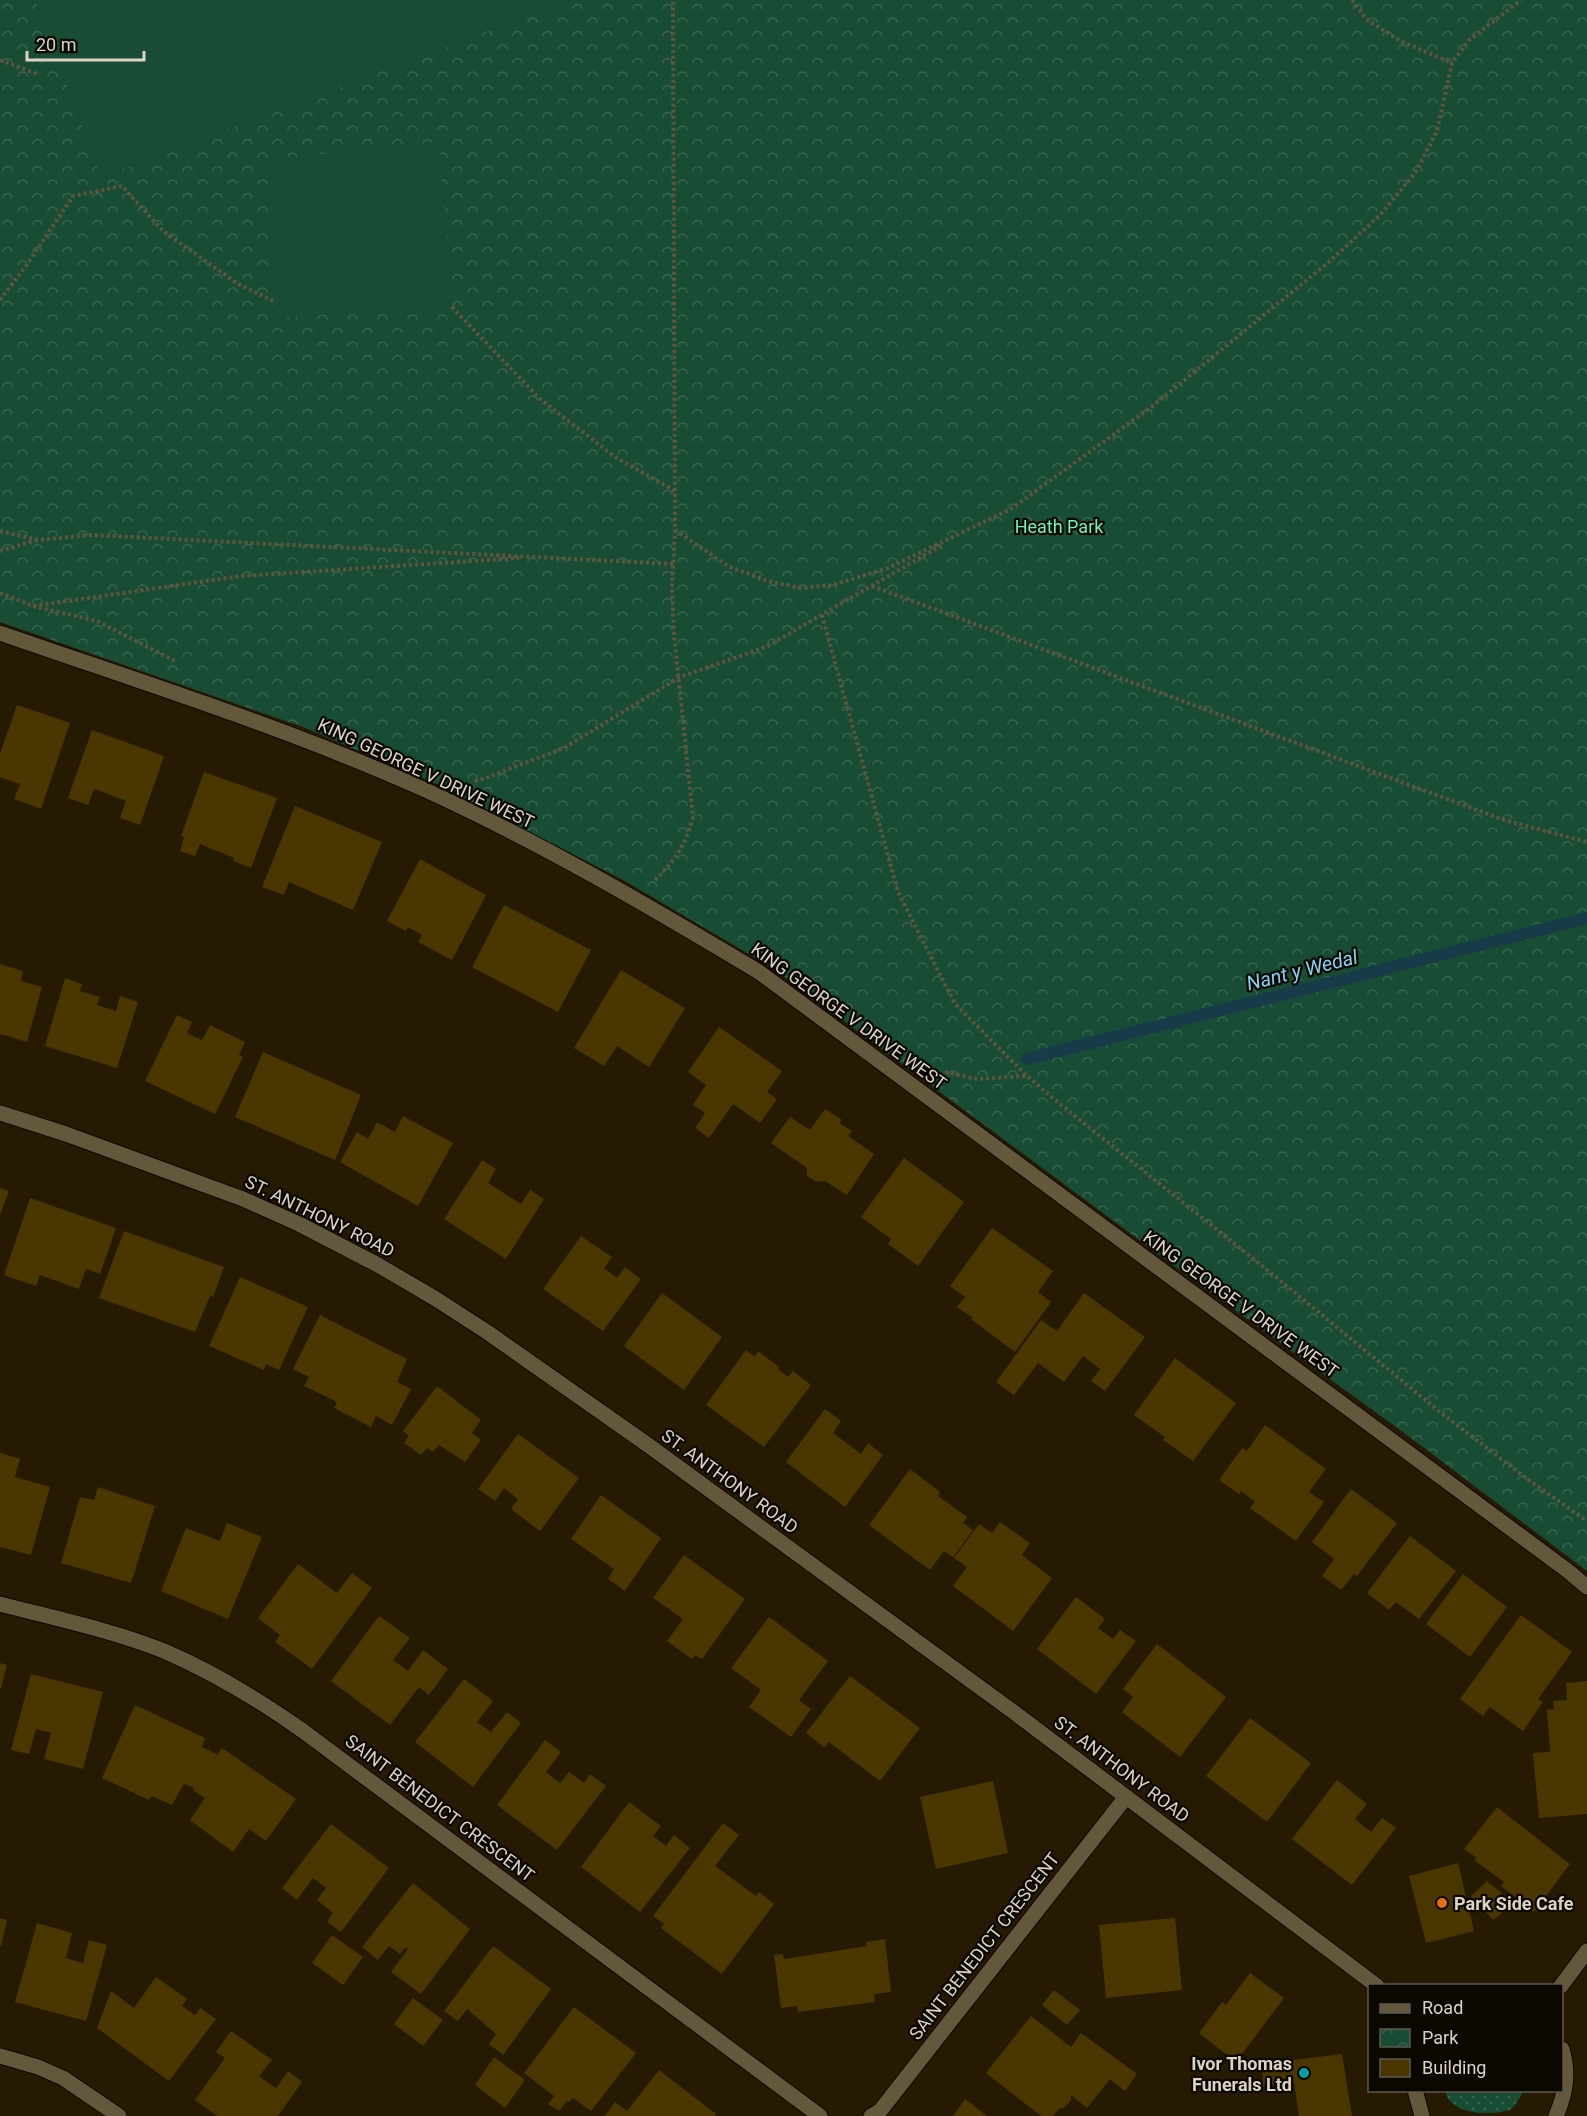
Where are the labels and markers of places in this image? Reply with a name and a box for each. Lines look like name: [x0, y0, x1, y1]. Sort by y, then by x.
place label: Park Side Cafe: [1454, 1893, 1574, 1914]
marker: Park Side Cafe: [1435, 1896, 1449, 1910]
place label: Ivor Thomas Funerals Ltd: [1191, 2053, 1292, 2095]
marker: Ivor Thomas Funerals Ltd: [1297, 2066, 1311, 2080]

